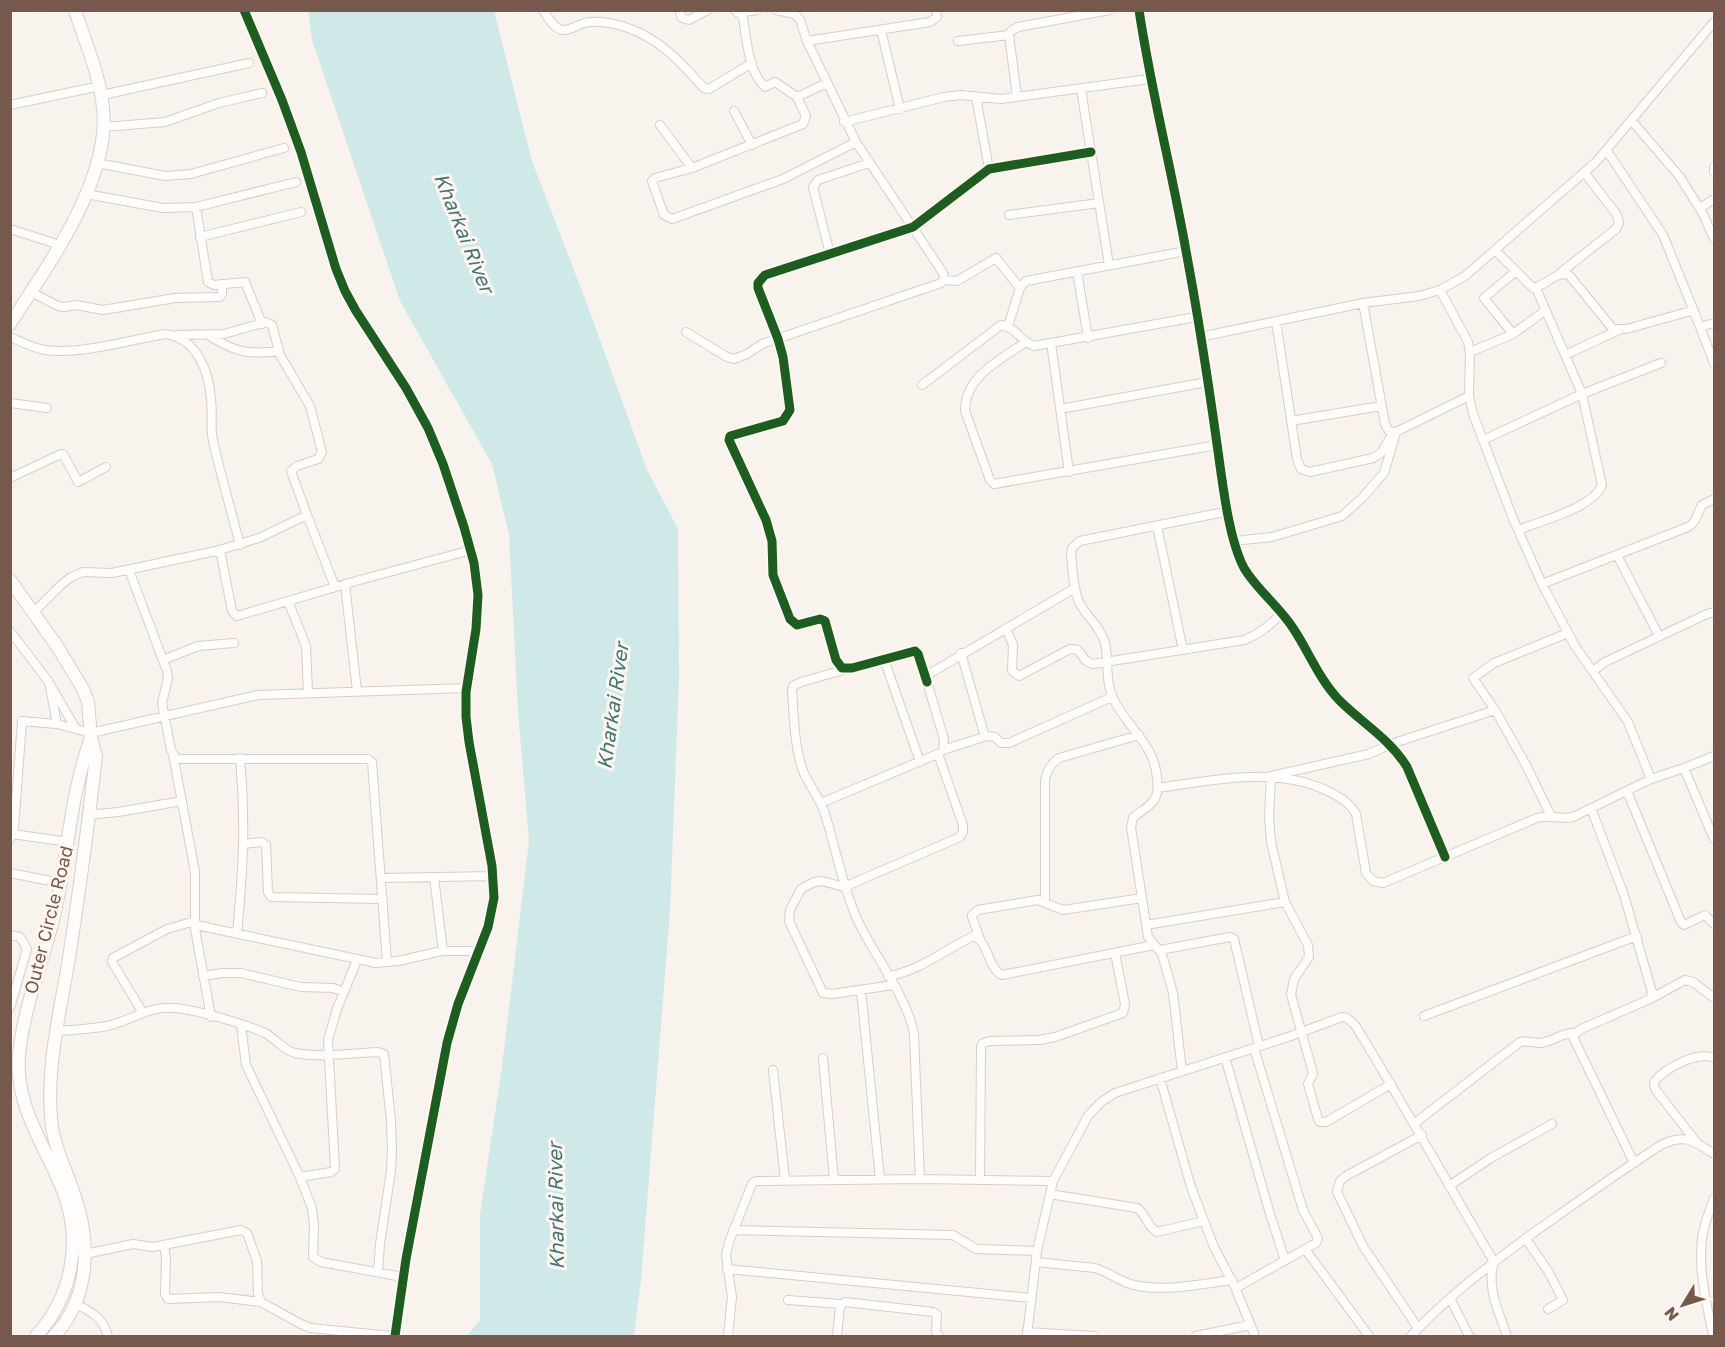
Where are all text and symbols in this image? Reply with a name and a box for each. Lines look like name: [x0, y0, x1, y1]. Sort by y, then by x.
water label: Kharkai River: [430, 169, 501, 299]
water label: Kharkai River: [591, 638, 633, 770]
street label: Outer Circle Road: [19, 843, 77, 996]
water label: Kharkai River: [542, 1139, 568, 1270]
north arrow: [1653, 1275, 1713, 1335]
text: N: [1660, 1303, 1683, 1325]

